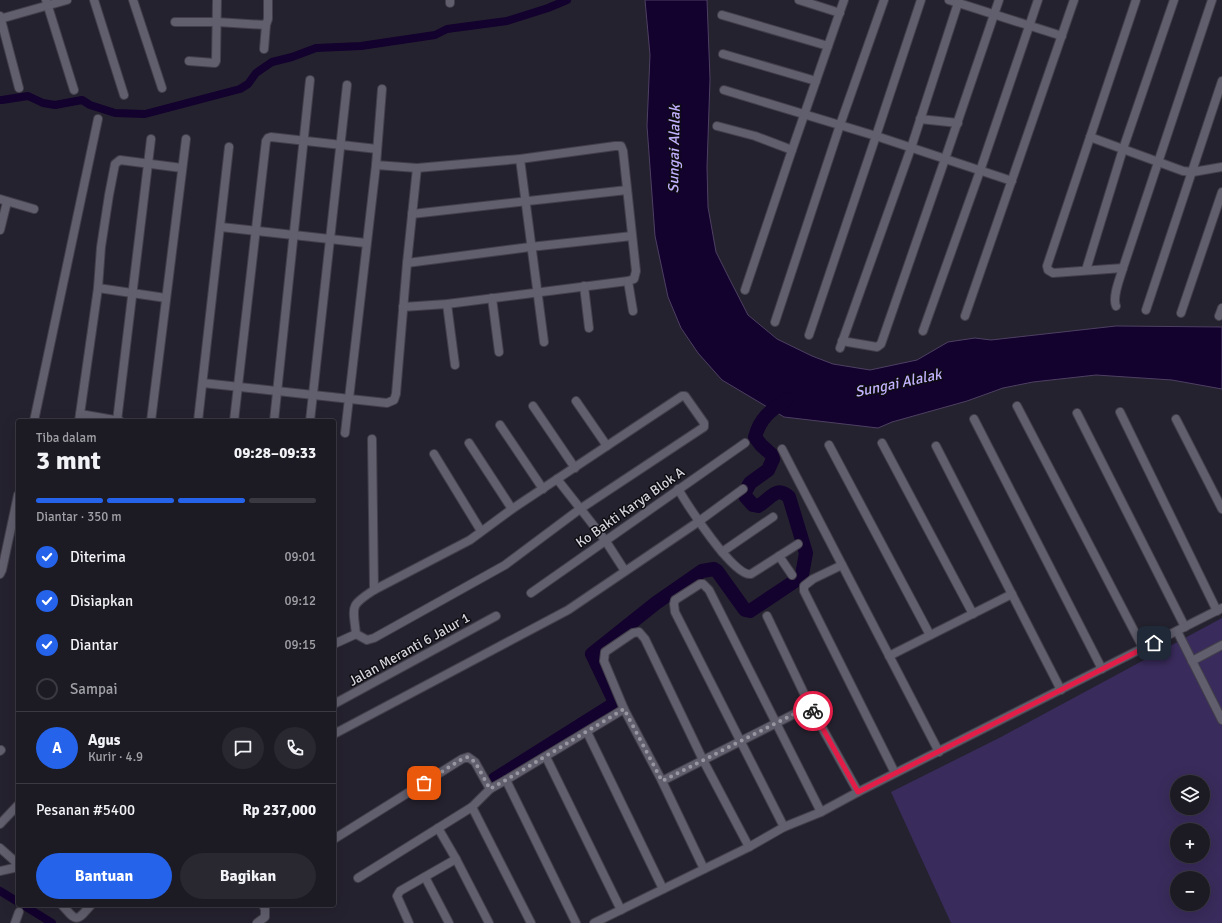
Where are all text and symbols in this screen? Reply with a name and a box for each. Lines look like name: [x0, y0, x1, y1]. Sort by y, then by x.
water label: Sungai Alalak: [664, 103, 684, 193]
water label: Sungai Alalak: [853, 365, 944, 401]
text: Tiba dalam: [36, 430, 97, 446]
text: 09:28–09:33: [234, 444, 316, 462]
text: 3 mnt: [36, 445, 101, 477]
street label: Ko Bakti Karya Blok A: [573, 463, 688, 551]
text: Diantar · 350 m: [36, 509, 122, 525]
icon: check: [36, 546, 58, 568]
text: Diterima: [70, 548, 126, 566]
text: 09:01: [284, 549, 316, 565]
icon: check: [36, 590, 58, 612]
text: Disiapkan: [70, 592, 133, 610]
text: 09:12: [284, 593, 316, 609]
street label: Jalan Meranti 6 Jalur 1: [346, 609, 473, 690]
pin: [1137, 626, 1171, 660]
icon: home: [1143, 632, 1165, 654]
icon: check: [36, 634, 58, 656]
text: Diantar: [70, 636, 118, 654]
text: 09:15: [284, 637, 316, 653]
text: Sampai: [70, 680, 118, 698]
courier: [793, 691, 833, 731]
icon: bike: [802, 700, 824, 722]
button: chat: [222, 727, 264, 769]
button: phone: [274, 727, 316, 769]
text: Agus: [88, 731, 120, 749]
text: A: [52, 739, 62, 757]
text: Kurir · 4.9: [88, 749, 143, 765]
pin: [407, 766, 441, 800]
icon: bag: [413, 772, 435, 794]
map controls: [1170, 775, 1210, 911]
button: layers: [1170, 775, 1210, 815]
text: Pesanan #5400: [36, 801, 135, 819]
text: Rp 237,000: [242, 801, 316, 819]
button: +: [1170, 823, 1210, 863]
button: Bantuan: [36, 853, 172, 899]
button: Bagikan: [180, 853, 316, 899]
button: −: [1170, 871, 1210, 911]

